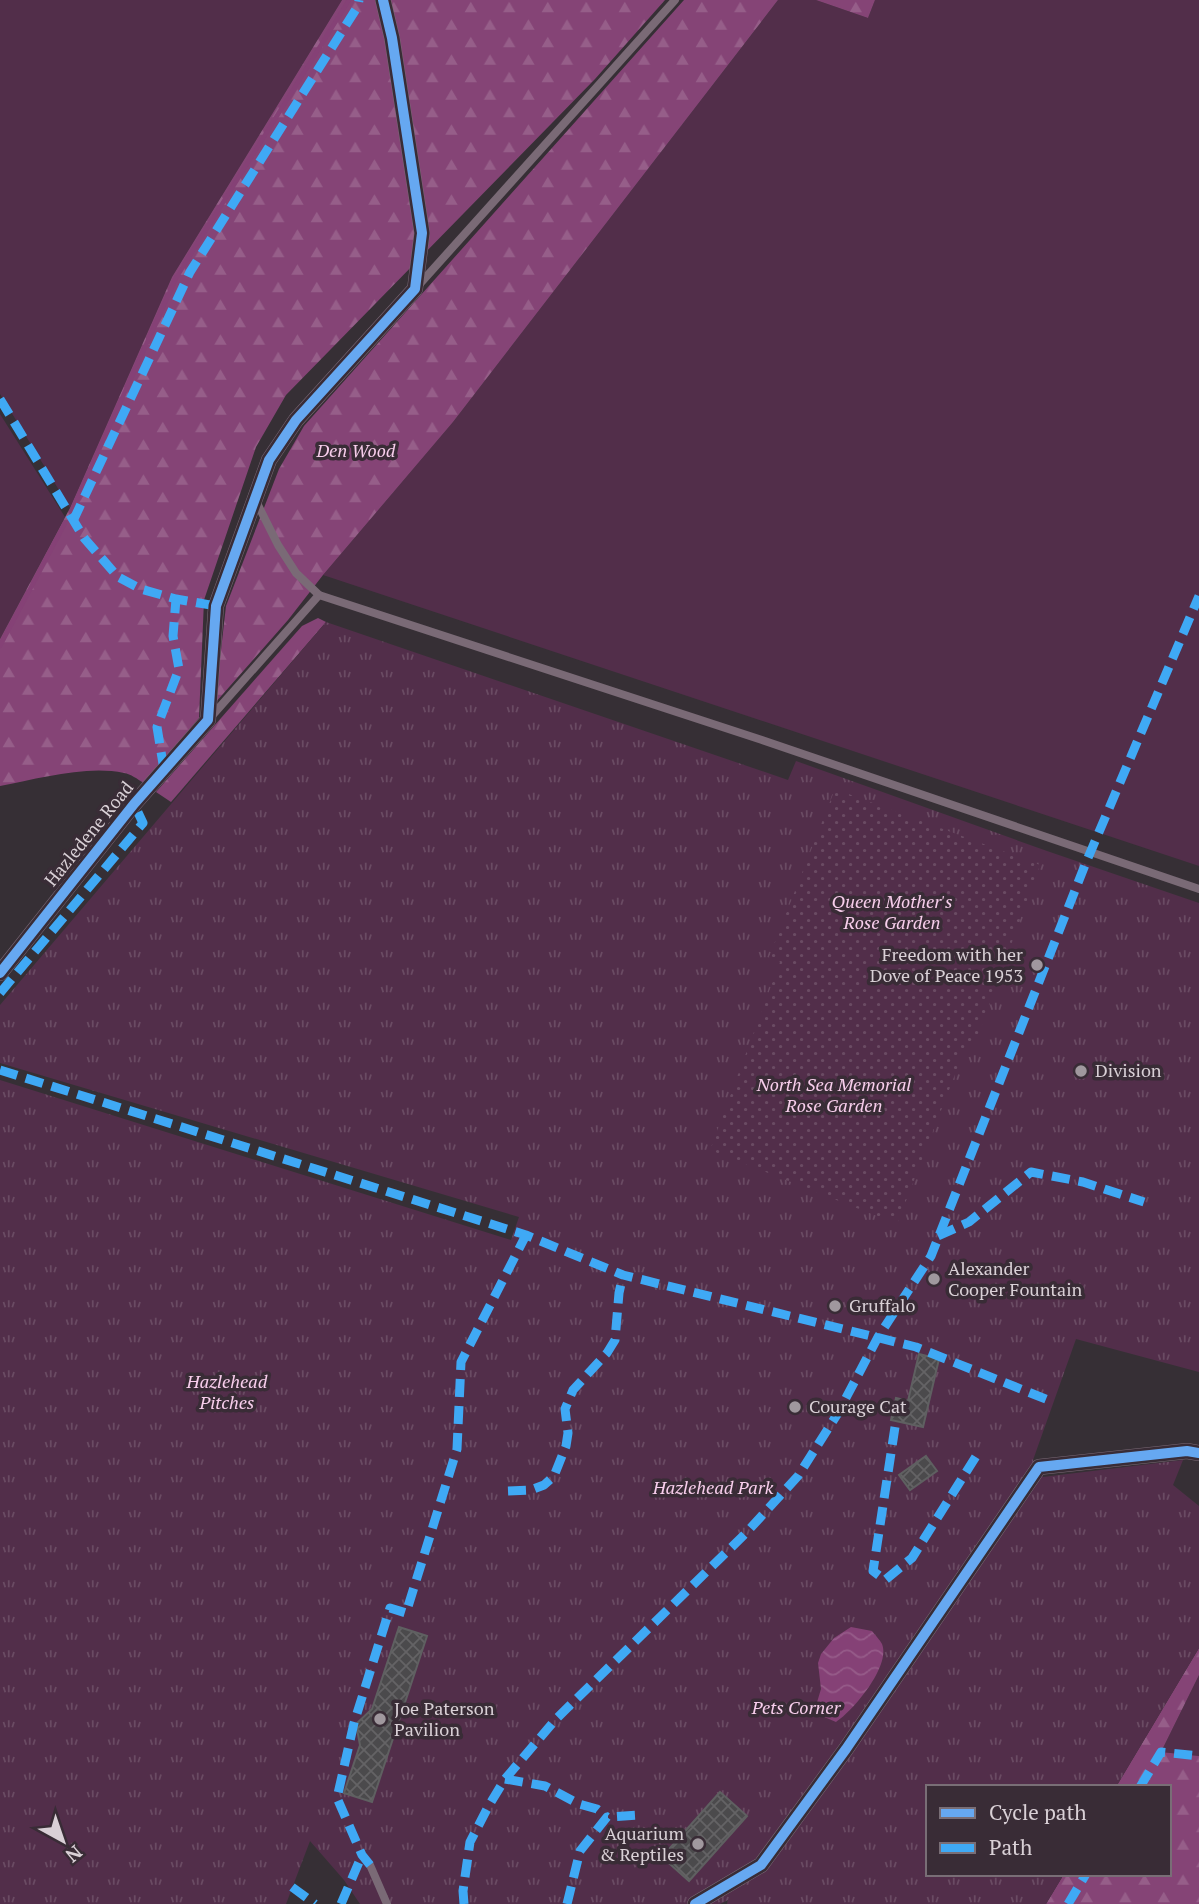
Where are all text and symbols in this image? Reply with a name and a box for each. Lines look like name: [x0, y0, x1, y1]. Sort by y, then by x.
park label: Den Wood: [315, 438, 396, 462]
street label: Hazledene Road: [38, 776, 138, 891]
park label: Queen Mother's Rose Garden: [831, 889, 953, 934]
place label: Freedom with her Dove of Peace 1953: [870, 942, 1023, 987]
marker: Freedom with her Dove of Peace 1953: [1029, 957, 1045, 973]
place label: Division: [1095, 1058, 1162, 1082]
marker: Division: [1073, 1063, 1089, 1079]
park label: North Sea Memorial Rose Garden: [756, 1072, 911, 1117]
place label: Alexander Cooper Fountain: [948, 1256, 1083, 1301]
marker: Alexander Cooper Fountain: [926, 1271, 942, 1287]
place label: Gruffalo: [849, 1293, 915, 1317]
marker: Gruffalo: [827, 1298, 843, 1314]
park label: Hazlehead Pitches: [186, 1369, 268, 1414]
place label: Courage Cat: [809, 1394, 907, 1418]
marker: Courage Cat: [787, 1399, 803, 1415]
park label: Hazlehead Park: [652, 1475, 774, 1499]
park label: Pets Corner: [751, 1695, 841, 1719]
place label: Joe Paterson Pavilion: [394, 1696, 495, 1741]
marker: Joe Paterson Pavilion: [372, 1711, 388, 1727]
legend: [926, 1785, 1171, 1876]
text: Cycle path: [989, 1798, 1087, 1826]
north arrow: [28, 1806, 98, 1876]
place label: Aquarium & Reptiles: [599, 1821, 684, 1866]
text: Path: [989, 1833, 1032, 1861]
marker: Aquarium & Reptiles: [690, 1836, 706, 1852]
text: N: [60, 1840, 88, 1869]

